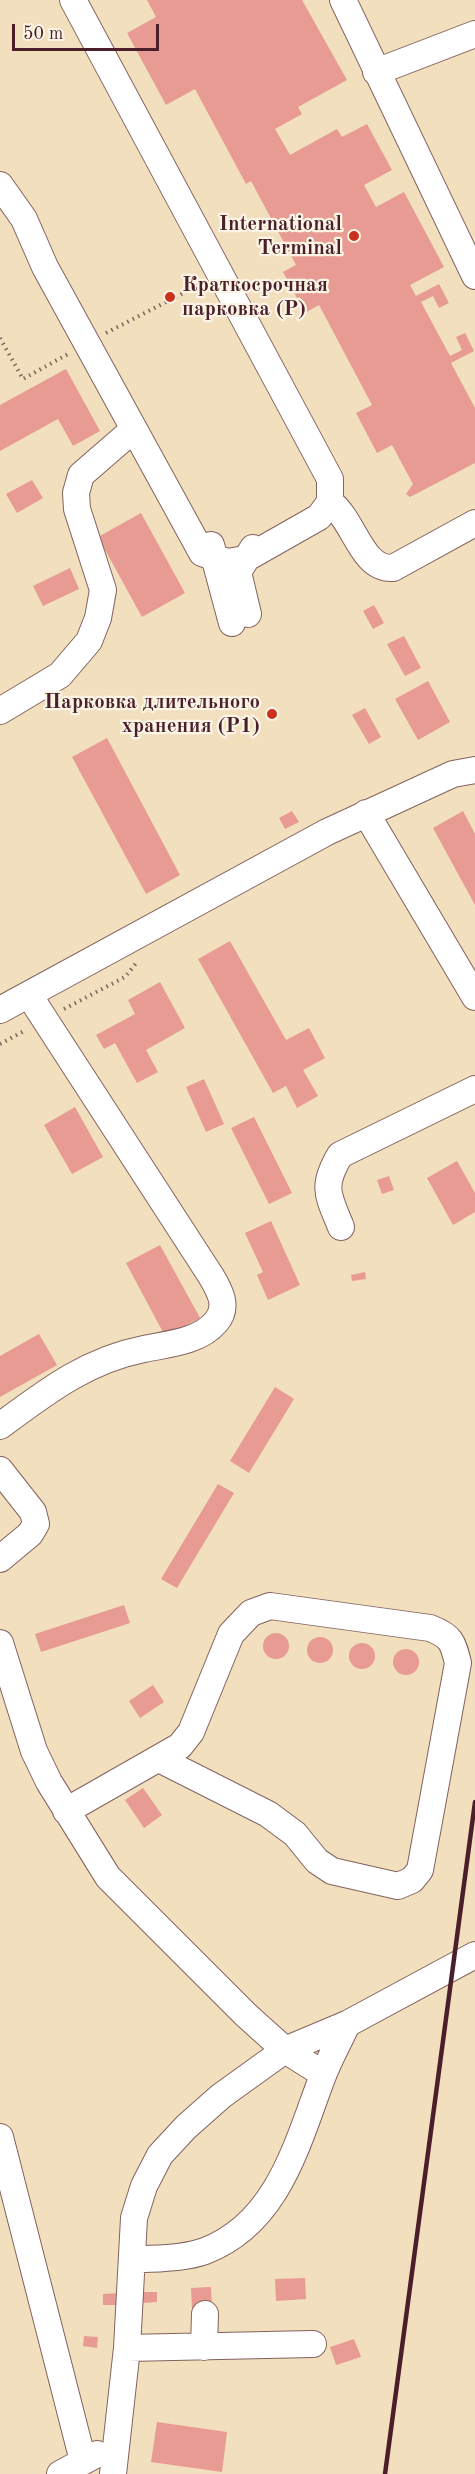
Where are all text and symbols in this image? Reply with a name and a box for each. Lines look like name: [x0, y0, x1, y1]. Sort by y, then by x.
scale bar: [15, 12, 162, 50]
text: 50 m: [23, 25, 63, 43]
place label: International Terminal: [219, 211, 342, 261]
marker: International Terminal: [347, 229, 361, 243]
place label: Краткосрочная парковка (P): [182, 272, 328, 322]
marker: Краткосрочная парковка (P): [163, 290, 177, 304]
place label: Парковка длительного хранения (P1): [44, 689, 260, 739]
marker: Парковка длительного хранения (P1): [265, 707, 279, 721]

